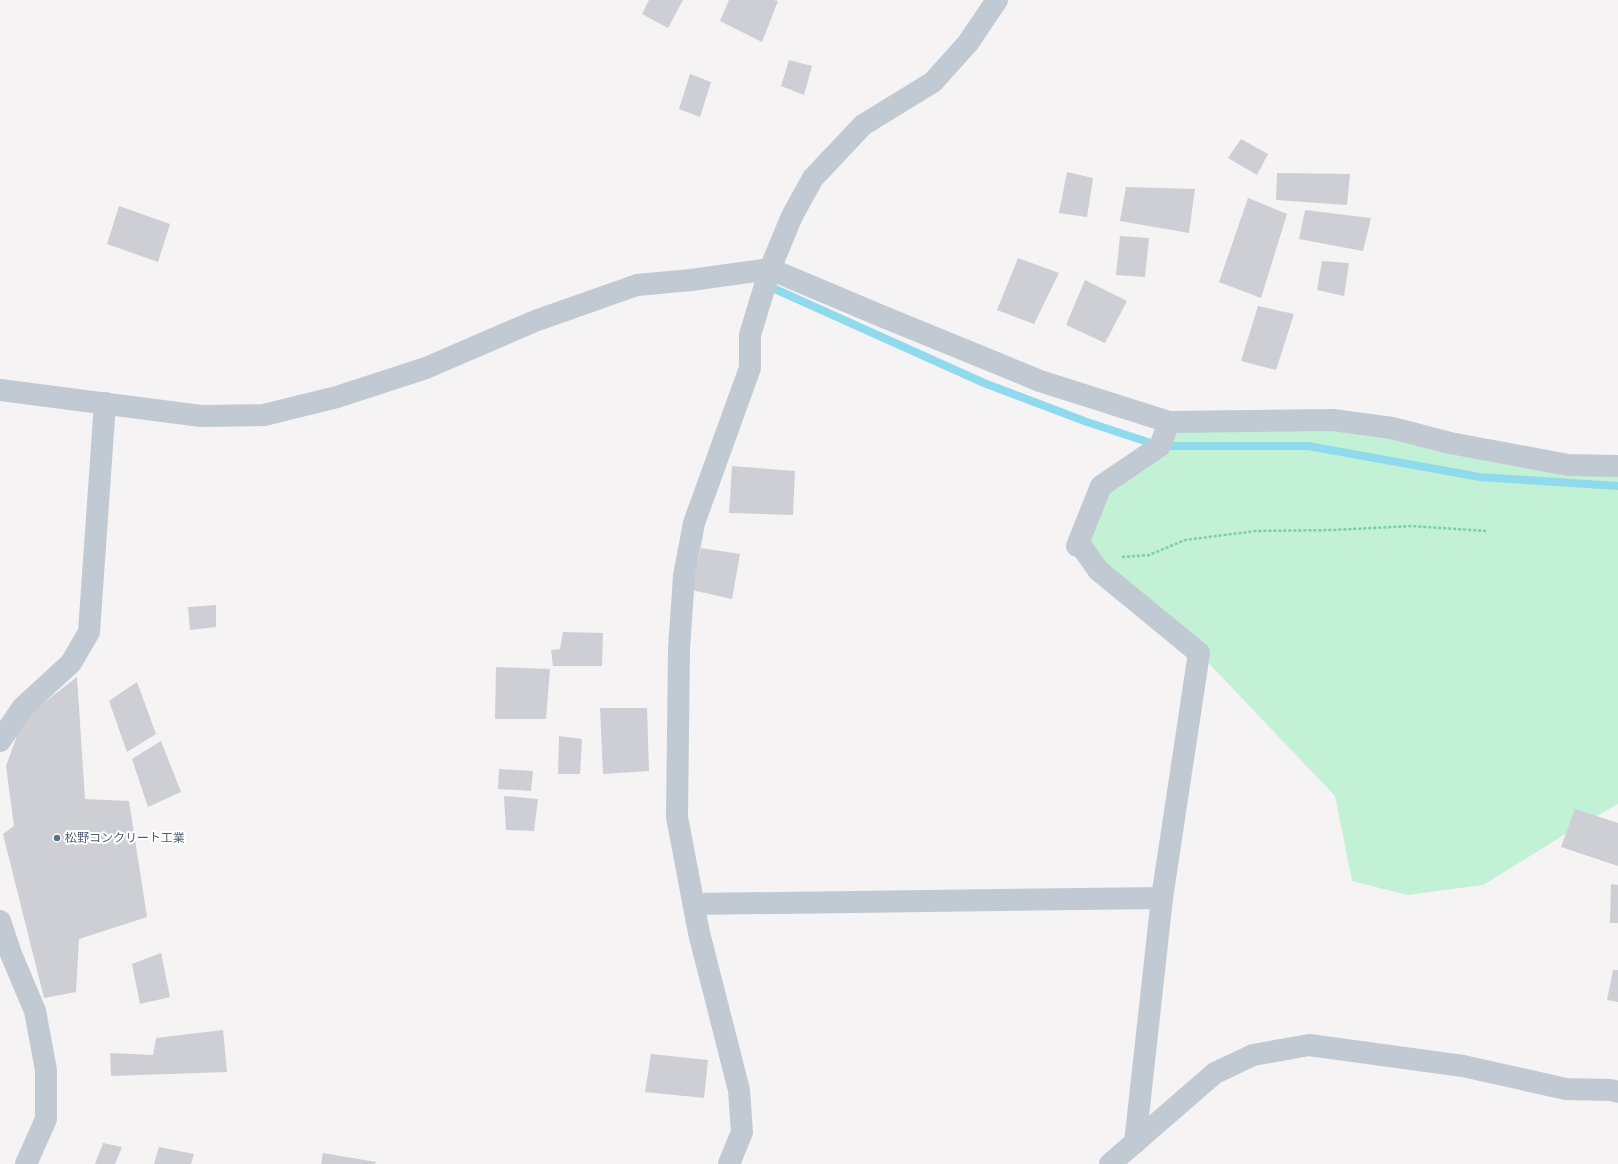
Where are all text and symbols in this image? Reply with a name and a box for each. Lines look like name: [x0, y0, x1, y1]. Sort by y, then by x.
place label: 松野コンクリート工業: [65, 831, 185, 845]
marker: 松野コンクリート工業: [52, 833, 62, 843]

